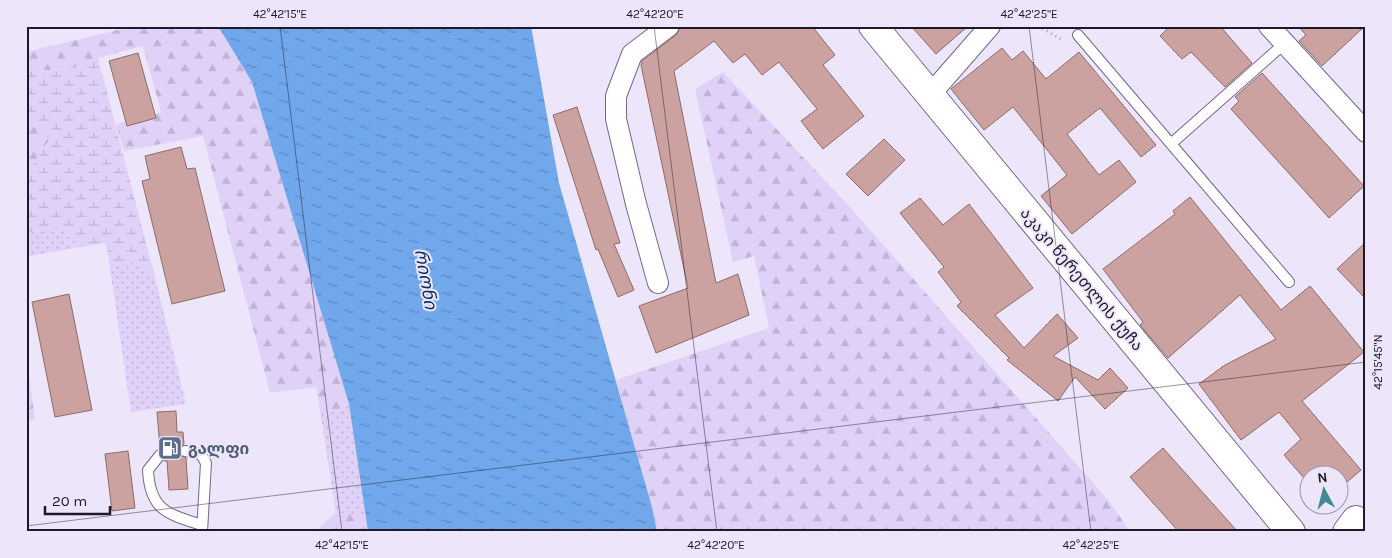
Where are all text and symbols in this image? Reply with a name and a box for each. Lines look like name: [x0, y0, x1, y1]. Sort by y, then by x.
text: 42°42'15"E: [253, 7, 307, 21]
text: 42°42'20"E: [626, 7, 684, 21]
text: 42°42'25"E: [1000, 7, 1058, 21]
street label: აკაკი წერეთლის ქუჩა: [1016, 204, 1147, 355]
water label: რიონი: [410, 247, 442, 311]
text: 42°15'45"N: [1371, 334, 1385, 390]
fuel station icon: გალფი: [157, 435, 183, 461]
place label: გალფი: [188, 439, 249, 459]
north arrow: [1300, 466, 1350, 516]
text: N: [1316, 469, 1328, 487]
scale bar: [45, 483, 110, 515]
text: 20 m: [52, 492, 87, 510]
text: 42°42'15"E: [315, 538, 369, 552]
text: 42°42'20"E: [687, 538, 745, 552]
text: 42°42'25"E: [1062, 538, 1120, 552]

